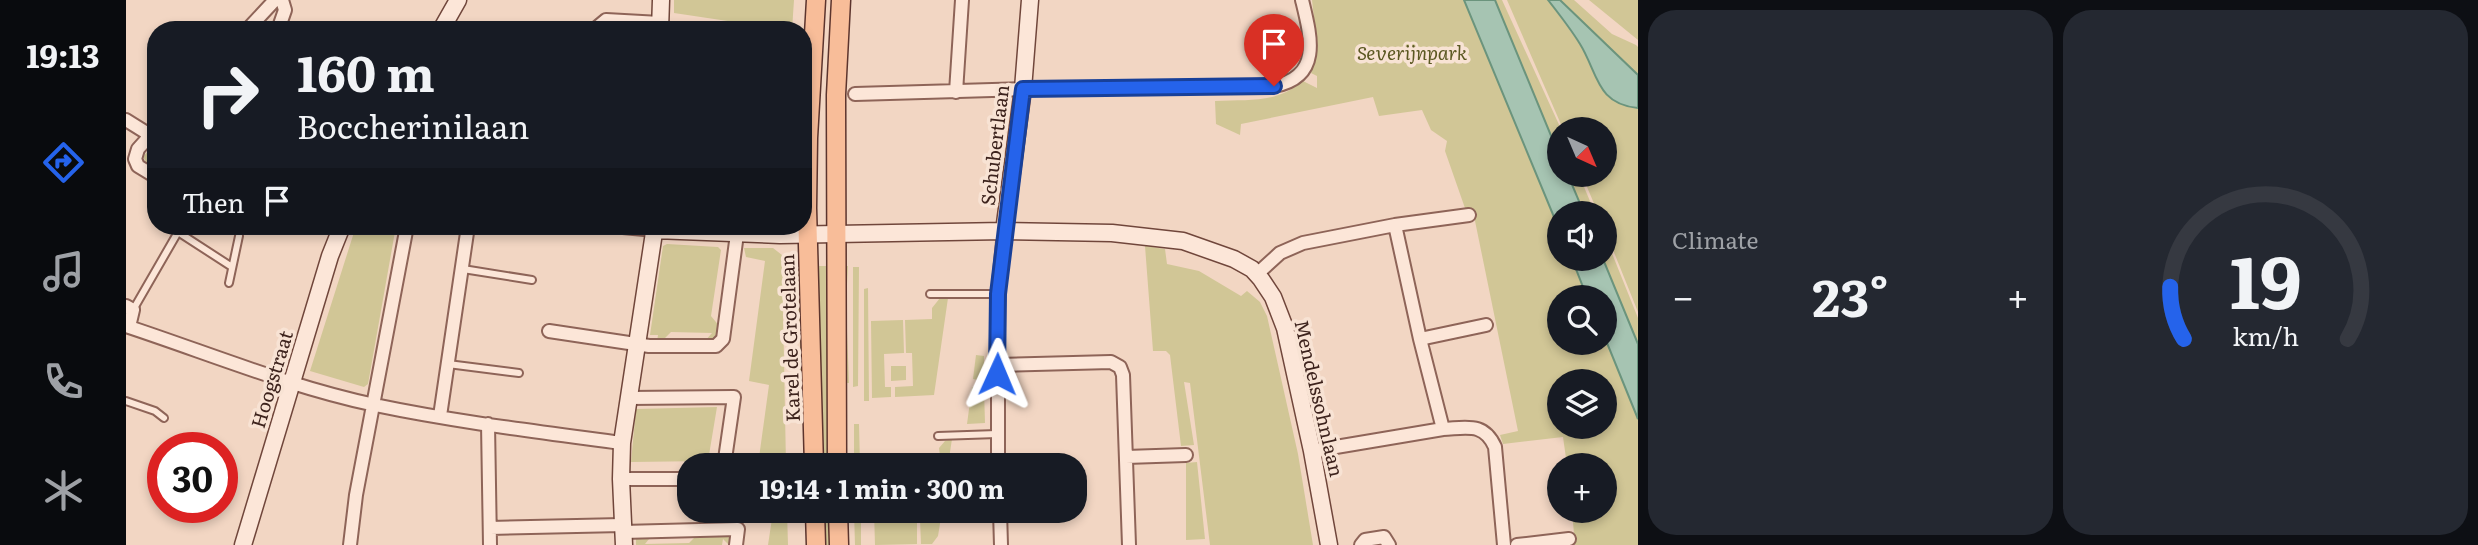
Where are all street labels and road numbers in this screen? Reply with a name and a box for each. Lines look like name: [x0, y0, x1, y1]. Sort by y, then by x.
street label: Schubertlaan: [973, 83, 1015, 207]
street label: Karel de Grotelaan: [772, 254, 806, 422]
street label: Mendelssohnlaan: [1288, 317, 1352, 479]
street label: Hoogstraat: [243, 327, 299, 431]

